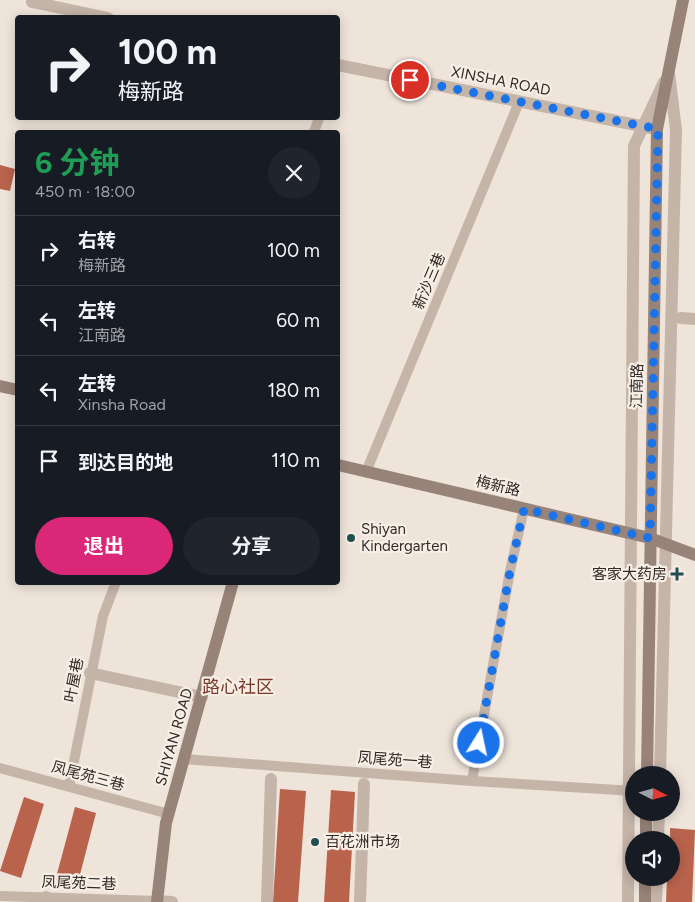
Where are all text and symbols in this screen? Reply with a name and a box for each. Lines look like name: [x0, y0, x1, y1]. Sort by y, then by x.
text: 100 m: [118, 31, 217, 73]
icon: right: [35, 35, 100, 100]
pin: [389, 59, 431, 101]
street label: XINSHA ROAD: [450, 63, 552, 99]
icon: arrive: [396, 66, 424, 94]
text: 梅新路: [118, 78, 184, 105]
text: 6 分钟: [35, 144, 120, 181]
button: close: [268, 147, 320, 199]
text: 450 m · 18:00: [35, 182, 135, 201]
text: 右转: [78, 229, 116, 252]
icon: right: [35, 237, 63, 265]
text: 100 m: [267, 239, 320, 262]
street label: 新沙三巷: [409, 250, 449, 312]
text: 梅新路: [78, 256, 126, 275]
text: 左转: [78, 299, 116, 322]
icon: left: [35, 307, 63, 335]
text: 60 m: [276, 309, 320, 332]
text: 江南路: [78, 326, 126, 345]
street label: 江南路: [628, 363, 646, 409]
text: 左转: [78, 372, 116, 395]
icon: left: [35, 377, 63, 405]
text: 180 m: [267, 379, 320, 402]
text: Xinsha Road: [78, 395, 166, 414]
icon: arrive: [35, 447, 63, 475]
text: 110 m: [271, 449, 320, 472]
text: 到达目的地: [78, 451, 173, 474]
street label: 梅新路: [474, 472, 522, 500]
button: 退出: [35, 517, 173, 575]
button: 分享: [183, 517, 320, 575]
place label: Shiyan Kindergarten: [361, 520, 448, 555]
marker: Shiyan Kindergarten: [345, 532, 357, 544]
place label: 客家大药房: [592, 565, 667, 583]
marker: 客家大药房: [671, 568, 683, 580]
street label: 叶屋巷: [61, 656, 87, 704]
district label: 路心社区: [202, 676, 274, 698]
street label: SHIYAN ROAD: [151, 686, 197, 788]
position arrow: [452, 716, 504, 768]
street label: 凤尾苑一巷: [357, 748, 433, 772]
street label: 凤尾苑三巷: [49, 758, 127, 794]
north arrow: [625, 766, 680, 821]
map controls: [625, 766, 680, 886]
button: sound: [625, 831, 680, 886]
place label: 百花洲市场: [325, 833, 400, 851]
marker: 百花洲市场: [309, 836, 321, 848]
street label: 凤尾苑二巷: [41, 873, 117, 893]

